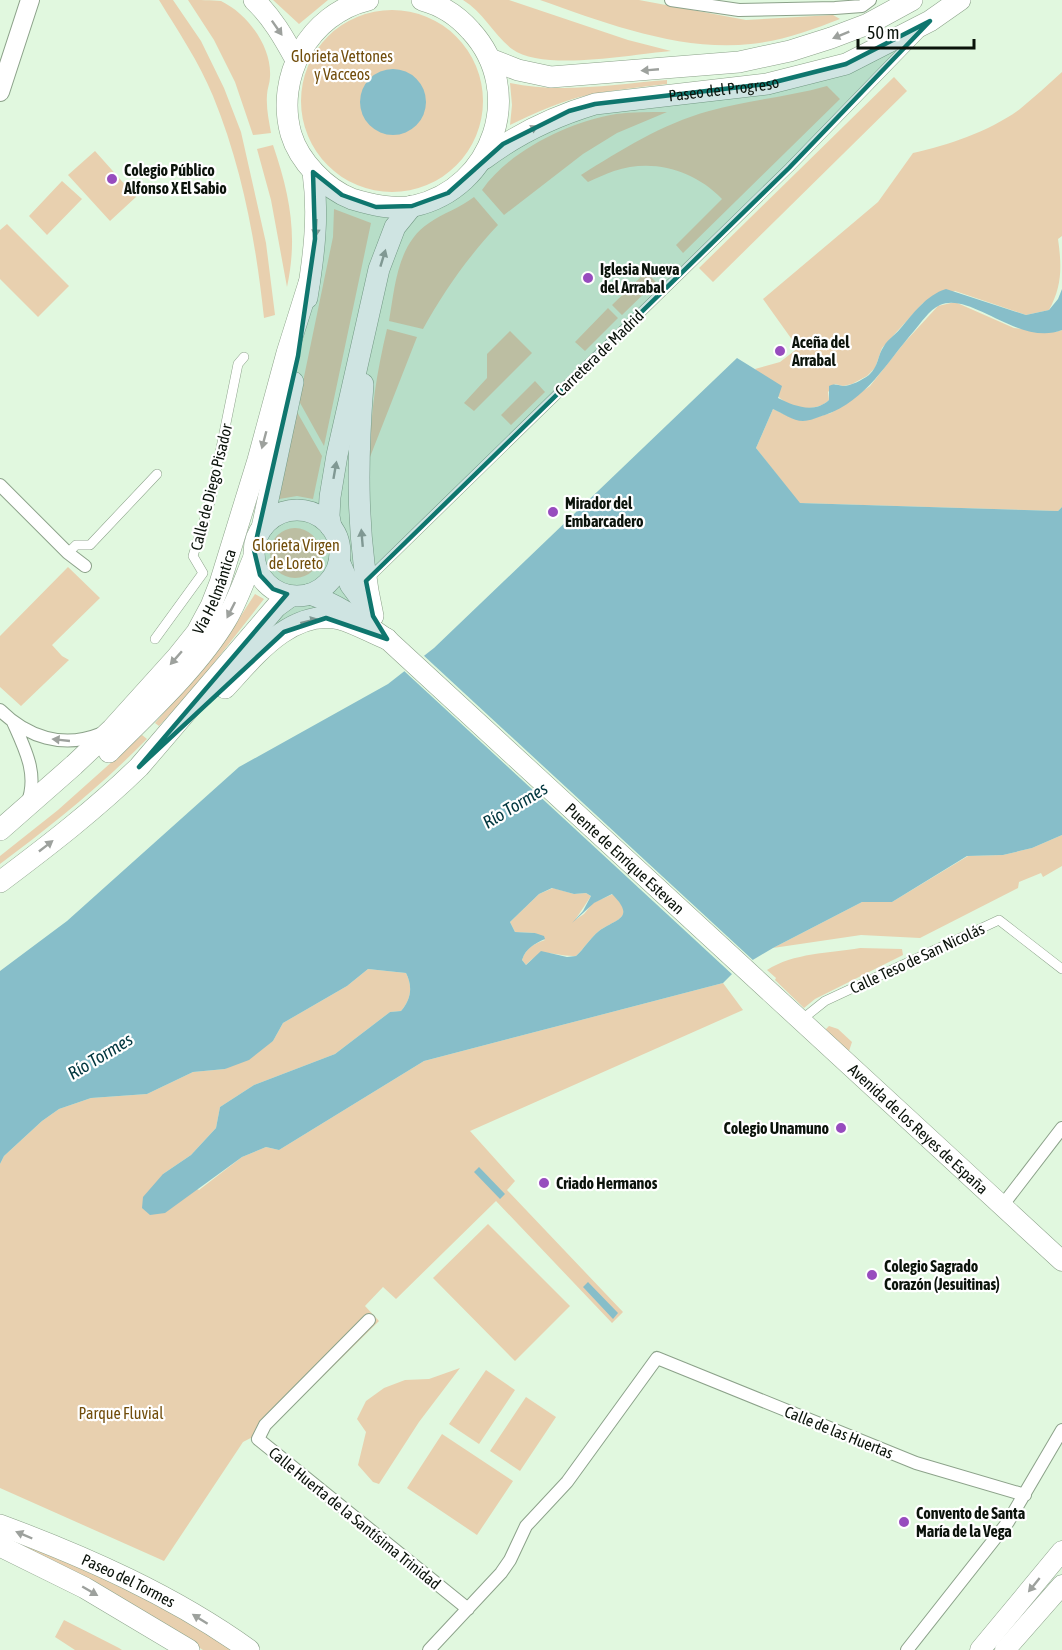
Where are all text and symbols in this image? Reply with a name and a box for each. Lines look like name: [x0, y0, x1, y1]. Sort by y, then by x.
scale bar: [858, 12, 974, 50]
one-way arrow: [271, 20, 282, 36]
text: 50 m: [867, 22, 899, 43]
one-way arrow: [831, 30, 849, 40]
park label: Glorieta Vettones y Vacceos: [291, 47, 393, 84]
one-way arrow: [640, 65, 659, 74]
street label: Paseo del Progreso: [667, 72, 781, 104]
one-way arrow: [522, 125, 539, 135]
place label: Colegio Público Alfonso X El Sabio: [123, 161, 227, 197]
marker: Colegio Público Alfonso X El Sabio: [105, 172, 119, 186]
one-way arrow: [311, 218, 320, 237]
one-way arrow: [379, 249, 388, 267]
place label: Iglesia Nueva del Arrabal: [600, 260, 679, 296]
marker: Iglesia Nueva del Arrabal: [581, 271, 595, 285]
street label: Carretera de Madrid: [551, 306, 647, 400]
place label: Aceña del Arrabal: [791, 333, 850, 369]
marker: Aceña del Arrabal: [773, 344, 787, 358]
street label: Calle de Diego Pisador: [187, 422, 236, 552]
one-way arrow: [258, 431, 268, 449]
one-way arrow: [330, 460, 339, 479]
place label: Mirador del Embarcadero: [565, 494, 644, 530]
marker: Mirador del Embarcadero: [546, 505, 560, 519]
one-way arrow: [357, 528, 367, 547]
park label: Glorieta Virgen de Loreto: [252, 536, 340, 572]
street label: Vía Helmántica: [189, 547, 239, 637]
one-way arrow: [226, 602, 236, 619]
one-way arrow: [300, 616, 318, 626]
one-way arrow: [170, 650, 183, 665]
one-way arrow: [52, 735, 71, 745]
water label: Río Tormes: [479, 777, 551, 833]
street label: Puente de Enrique Estevan: [562, 799, 688, 917]
one-way arrow: [38, 840, 54, 852]
street label: Calle Teso de San Nicolás: [847, 919, 987, 997]
water label: Río Tormes: [64, 1028, 136, 1084]
street label: Avenida de los Reyes de España: [845, 1060, 992, 1197]
place label: Colegio Unamuno: [723, 1119, 829, 1137]
marker: Colegio Unamuno: [834, 1121, 848, 1135]
place label: Criado Hermanos: [556, 1174, 658, 1192]
marker: Criado Hermanos: [537, 1176, 551, 1190]
place label: Colegio Sagrado Corazón (Jesuitinas): [884, 1257, 1000, 1293]
marker: Colegio Sagrado Corazón (Jesuitinas): [865, 1268, 879, 1282]
street label: Calle de las Huertas: [782, 1402, 896, 1462]
park label: Parque Fluvial: [79, 1404, 164, 1423]
street label: Calle Huerta de la Santísima Trinidad: [266, 1443, 444, 1593]
place label: Convento de Santa María de la Vega: [916, 1504, 1025, 1540]
marker: Convento de Santa María de la Vega: [897, 1515, 911, 1529]
one-way arrow: [16, 1530, 33, 1539]
street label: Paseo del Tormes: [79, 1550, 179, 1611]
one-way arrow: [1027, 1577, 1040, 1593]
one-way arrow: [81, 1586, 98, 1596]
one-way arrow: [192, 1613, 208, 1624]

